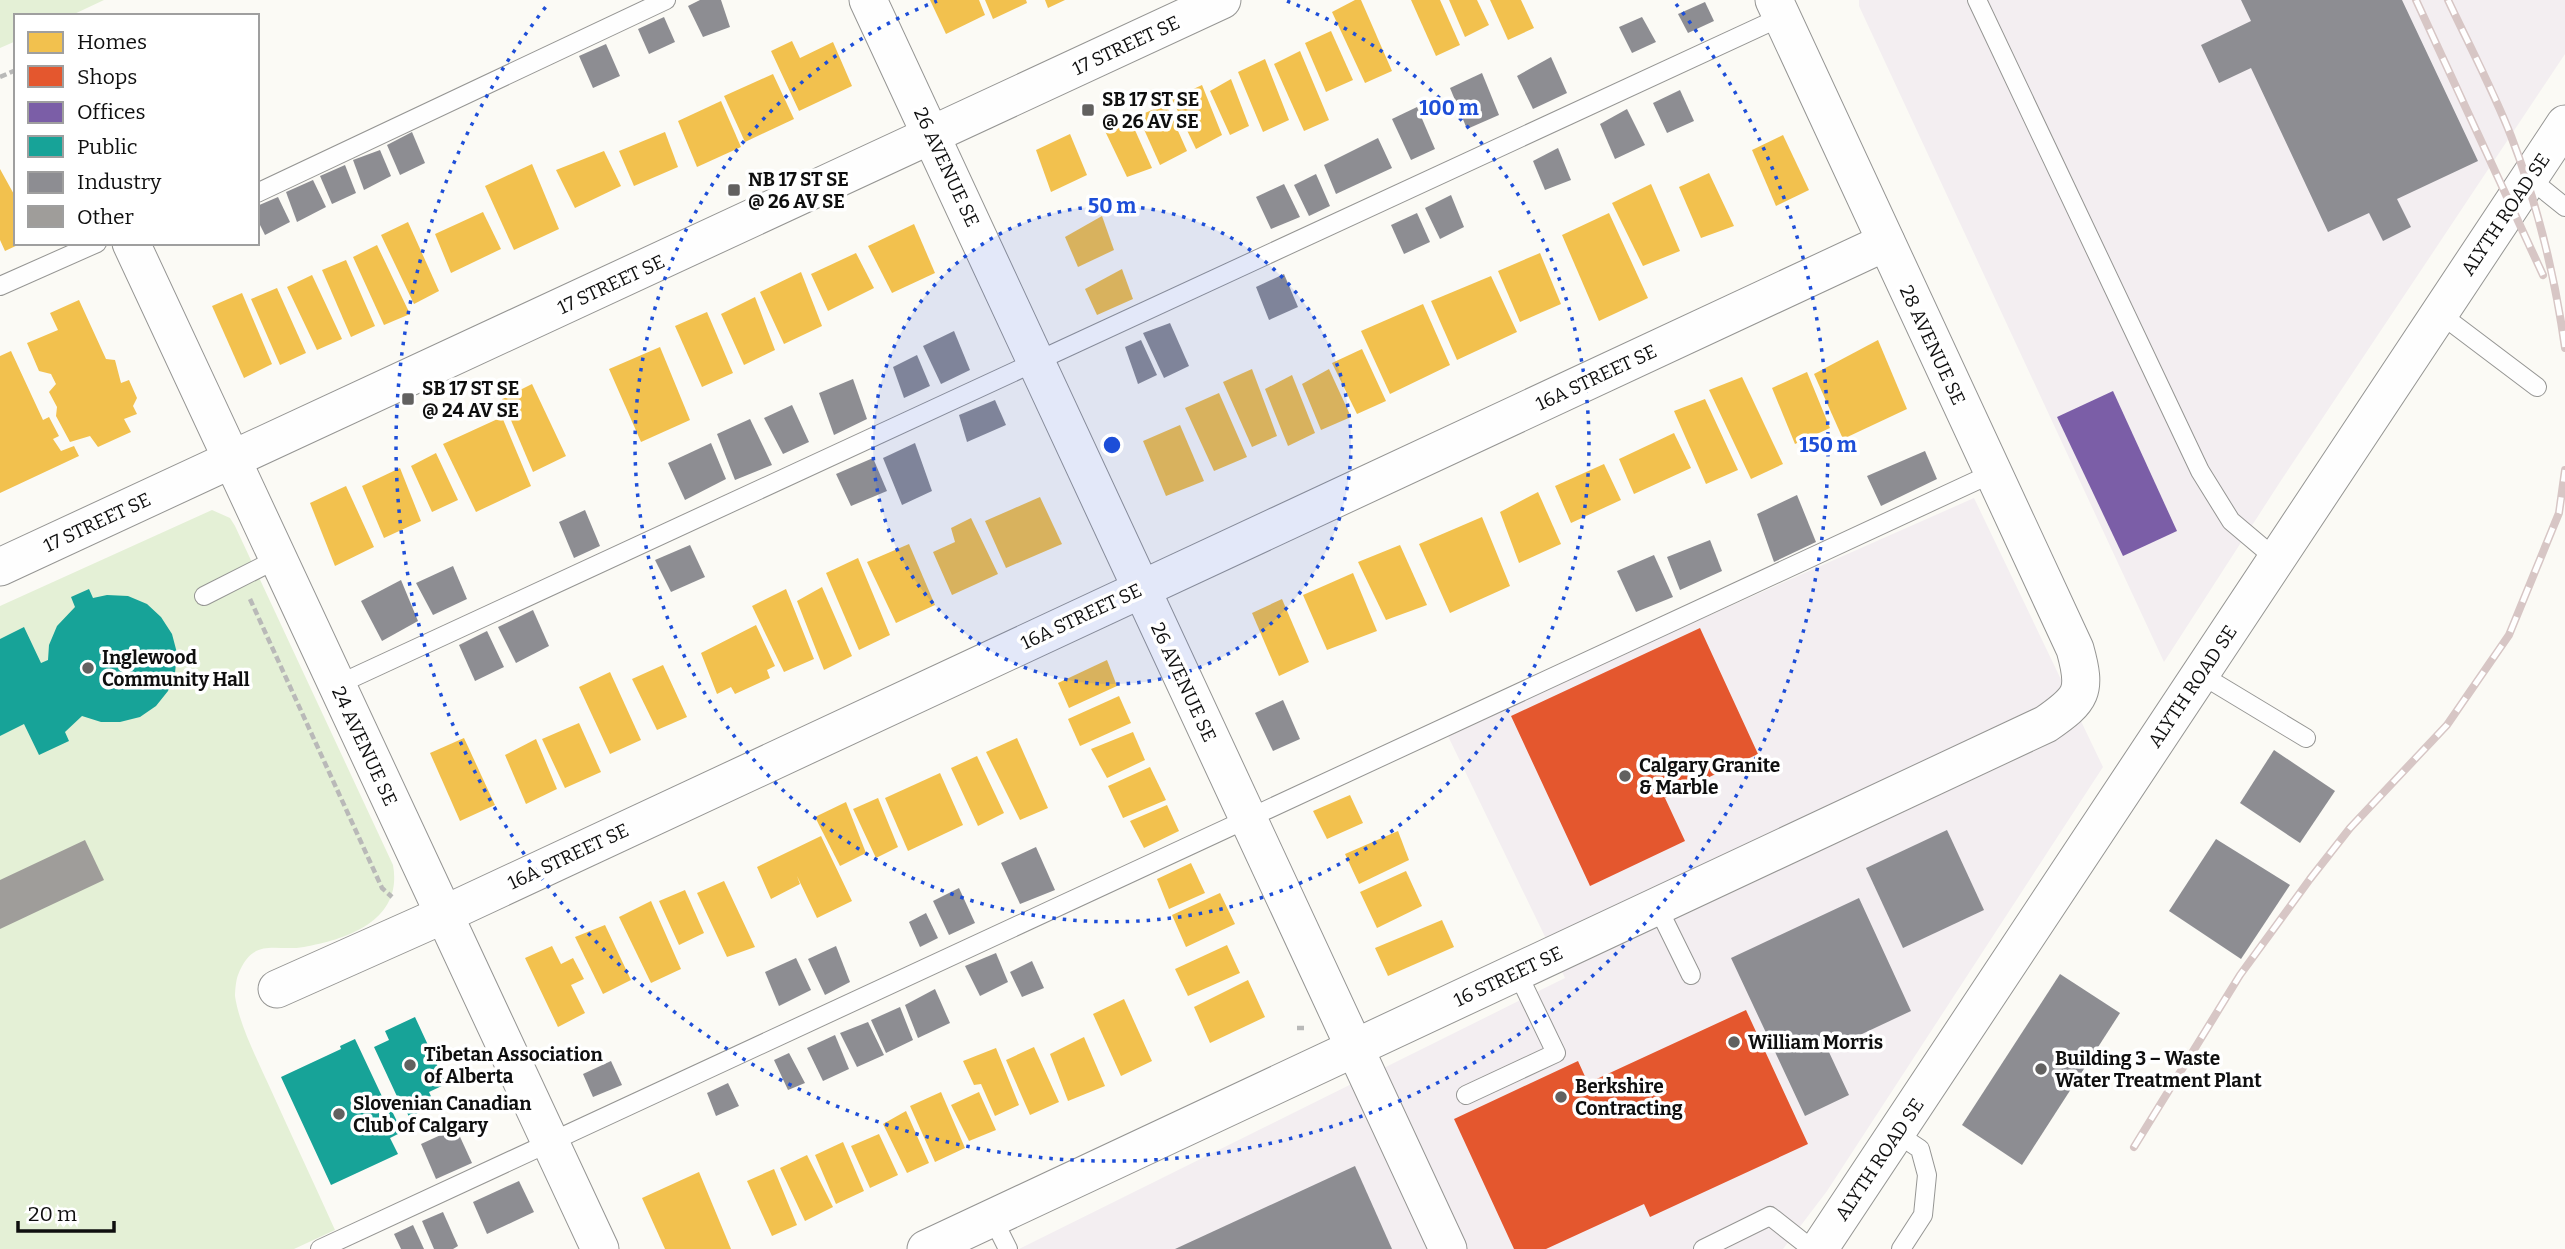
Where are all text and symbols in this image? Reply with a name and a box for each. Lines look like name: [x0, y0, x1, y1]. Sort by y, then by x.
street label: 17 STREET SE: [1069, 11, 1183, 80]
legend: [14, 14, 259, 245]
text: Homes: [77, 29, 147, 55]
text: Shops: [77, 64, 137, 90]
place label: SB 17 ST SE @ 26 AV SE: [1102, 88, 1199, 133]
text: 100 m: [1419, 95, 1479, 121]
text: Offices: [77, 99, 146, 125]
marker: SB 17 ST SE @ 26 AV SE: [1080, 102, 1096, 118]
street label: 26 AVENUE SE: [909, 104, 984, 231]
text: Public: [77, 134, 138, 160]
street label: ALYTH ROAD SE: [2456, 149, 2555, 280]
place label: NB 17 ST SE @ 26 AV SE: [748, 168, 849, 213]
text: Industry: [77, 169, 162, 195]
marker: NB 17 ST SE @ 26 AV SE: [726, 182, 742, 198]
text: 50 m: [1088, 193, 1136, 219]
text: Other: [77, 204, 134, 230]
street label: 17 STREET SE: [554, 250, 668, 319]
street label: 28 AVENUE SE: [1895, 282, 1970, 409]
street label: 16A STREET SE: [1532, 339, 1660, 416]
place label: SB 17 ST SE @ 24 AV SE: [422, 377, 519, 422]
marker: SB 17 ST SE @ 24 AV SE: [400, 391, 416, 407]
text: 150 m: [1799, 432, 1857, 458]
centre of rings: [1100, 433, 1124, 457]
street label: 17 STREET SE: [40, 488, 154, 557]
street label: 16A STREET SE: [1017, 578, 1145, 655]
street label: 26 AVENUE SE: [1146, 619, 1221, 746]
street label: ALYTH ROAD SE: [2143, 621, 2242, 752]
place label: Inglewood Community Hall: [102, 646, 250, 691]
marker: Inglewood Community Hall: [80, 660, 96, 676]
street label: 24 AVENUE SE: [327, 683, 402, 810]
place label: Calgary Granite & Marble: [1639, 754, 1780, 799]
marker: Calgary Granite & Marble: [1617, 768, 1633, 784]
street label: 16A STREET SE: [504, 818, 632, 895]
street label: 16 STREET SE: [1450, 941, 1566, 1012]
place label: William Morris: [1748, 1031, 1883, 1054]
marker: William Morris: [1726, 1034, 1742, 1050]
place label: Tibetan Association of Alberta: [424, 1043, 603, 1088]
place label: Building 3 – Waste Water Treatment Plant: [2055, 1047, 2262, 1092]
marker: Tibetan Association of Alberta: [402, 1057, 418, 1073]
marker: Building 3 – Waste Water Treatment Plant: [2033, 1061, 2049, 1077]
place label: Berkshire Contracting: [1575, 1075, 1683, 1120]
marker: Berkshire Contracting: [1553, 1089, 1569, 1105]
place label: Slovenian Canadian Club of Calgary: [353, 1092, 532, 1137]
street label: ALYTH ROAD SE: [1830, 1094, 1929, 1225]
marker: Slovenian Canadian Club of Calgary: [331, 1106, 347, 1122]
scale bar: [18, 1190, 114, 1234]
text: 20 m: [28, 1201, 77, 1227]

